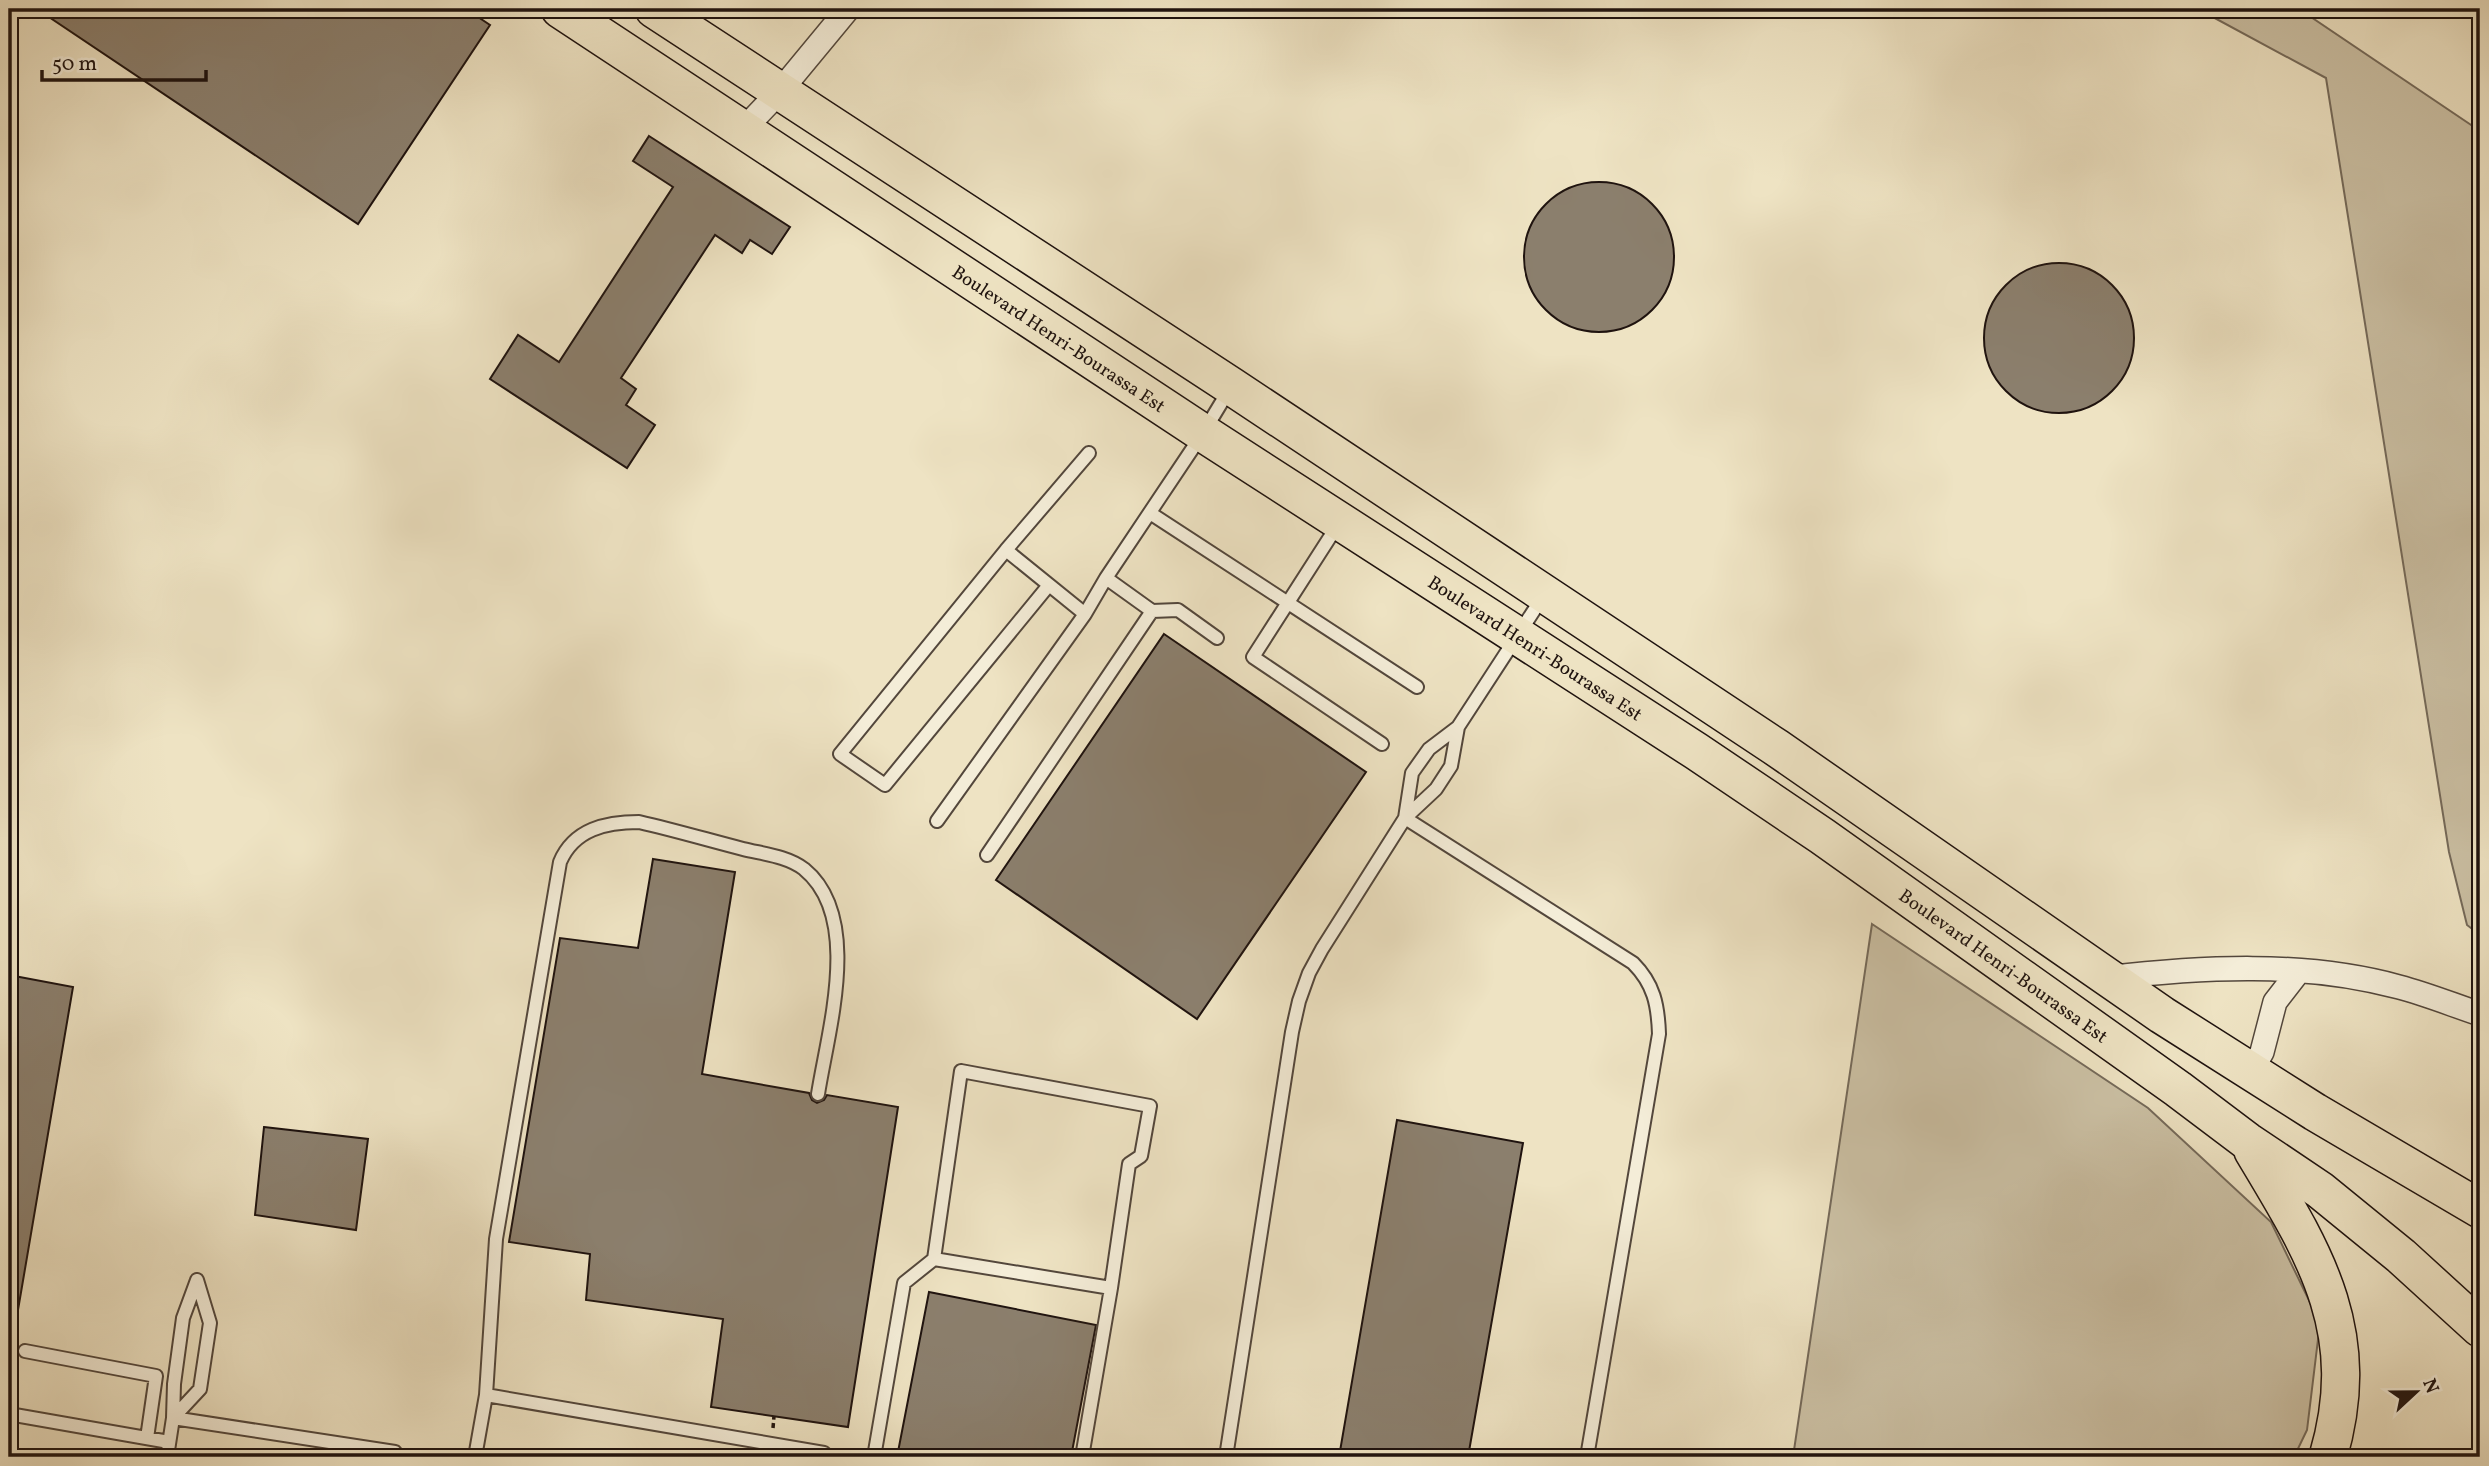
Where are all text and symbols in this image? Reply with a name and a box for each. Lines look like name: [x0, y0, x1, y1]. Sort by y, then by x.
scale bar: [42, 38, 206, 82]
text: 50 m: [52, 50, 97, 79]
street label: Boulevard Henri-Bourassa Est: [946, 260, 1170, 420]
street label: Boulevard Henri-Bourassa Est: [1422, 570, 1647, 728]
street label: Boulevard Henri-Bourassa Est: [1893, 884, 2113, 1050]
north arrow: [2380, 1358, 2450, 1428]
text: N: [2415, 1375, 2445, 1398]

